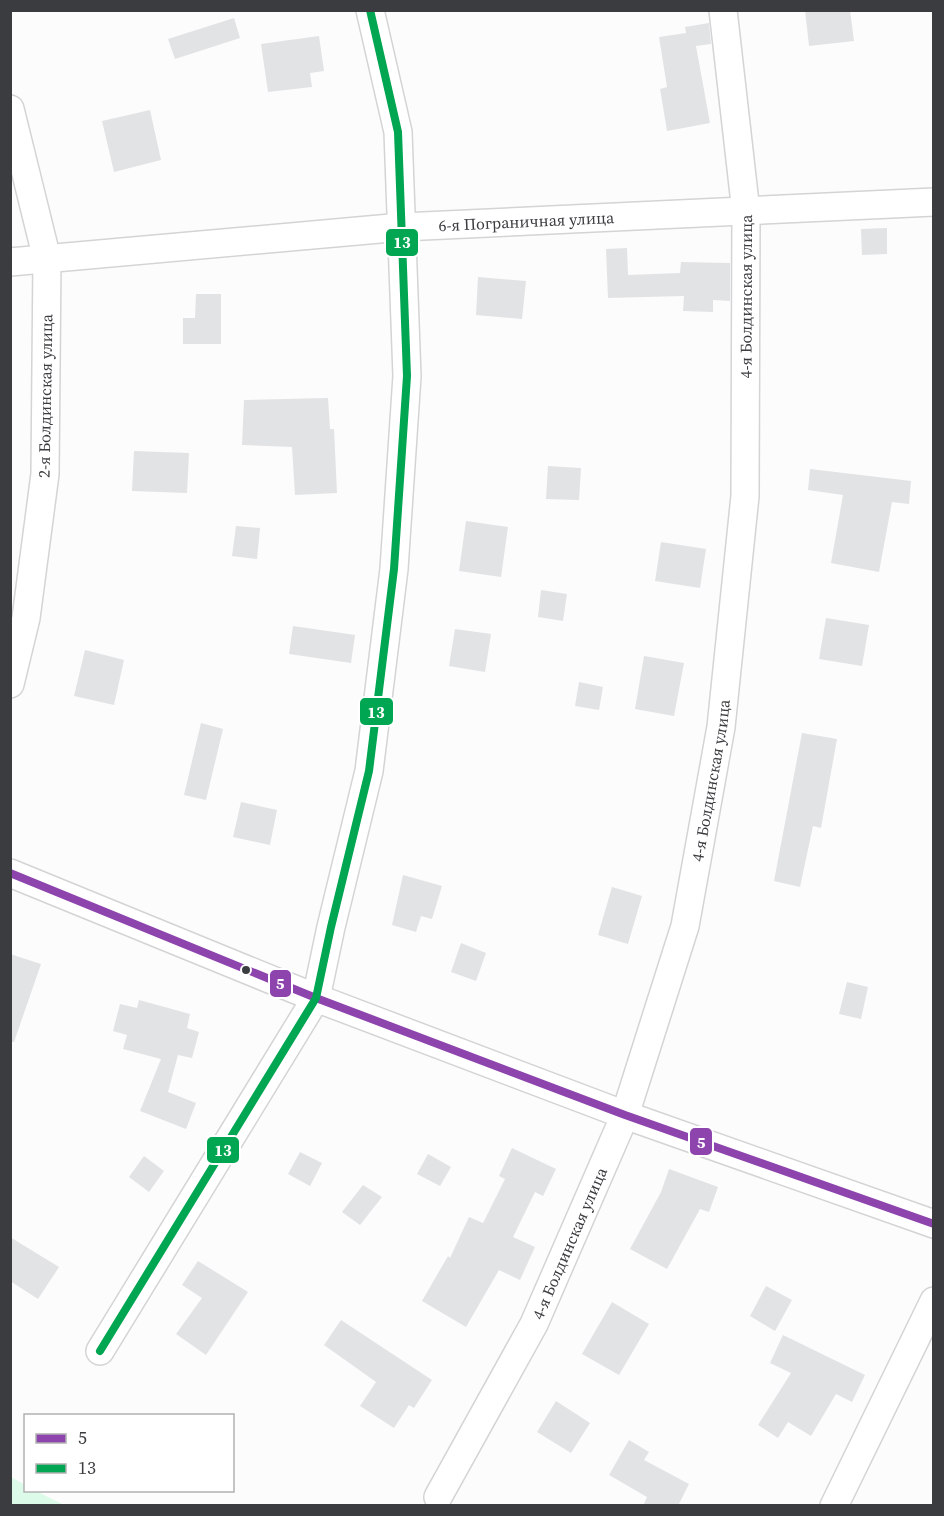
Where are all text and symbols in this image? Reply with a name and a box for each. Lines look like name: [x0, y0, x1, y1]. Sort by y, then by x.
street label: 6-я Пограничная улица: [438, 206, 615, 236]
street label: 4-я Болдинская улица: [734, 214, 757, 379]
line badge: 13: [385, 228, 419, 257]
text: 13: [393, 231, 411, 253]
street label: 2-я Болдинская улица: [33, 313, 57, 478]
line badge: 13: [359, 697, 394, 726]
street label: 4-я Болдинская улица: [686, 698, 735, 863]
text: 13: [367, 701, 385, 723]
unlabelled marker: [240, 964, 252, 976]
line badge: 5: [269, 969, 292, 998]
text: 5: [276, 972, 285, 994]
line badge: 5: [689, 1127, 713, 1156]
text: 5: [697, 1131, 706, 1153]
line badge: 13: [206, 1136, 240, 1164]
text: 13: [214, 1139, 232, 1161]
street label: 4-я Болдинская улица: [526, 1163, 612, 1323]
legend: [24, 1414, 234, 1492]
text: 5: [78, 1425, 87, 1450]
text: 13: [78, 1455, 96, 1480]

